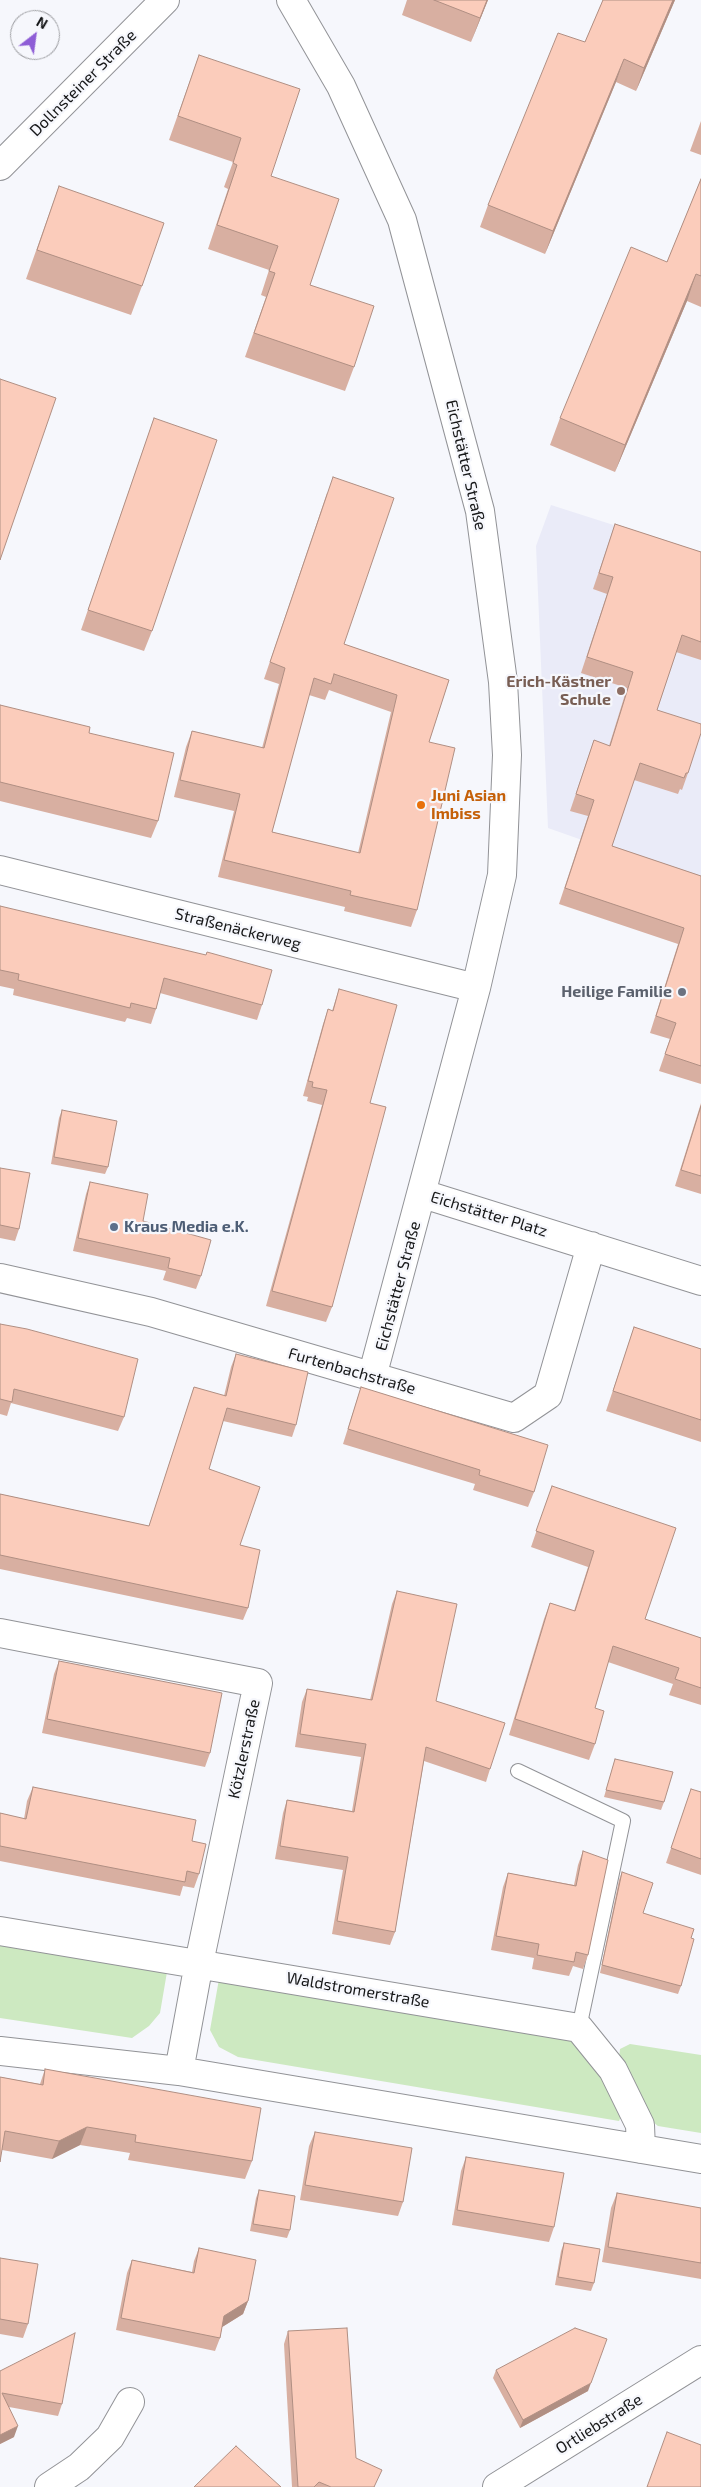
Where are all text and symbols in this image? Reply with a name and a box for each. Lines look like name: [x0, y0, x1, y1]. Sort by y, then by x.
north arrow: [10, 10, 60, 60]
text: N: [34, 13, 51, 32]
street label: Dollnsteiner Straße: [26, 26, 140, 140]
street label: Eichstätter Straße: [442, 398, 490, 532]
place label: Erich-Kästner Schule: [506, 672, 611, 710]
marker: Erich-Kästner Schule: [615, 685, 627, 697]
place label: Juni Asian Imbiss: [431, 786, 506, 824]
marker: Juni Asian Imbiss: [415, 799, 427, 811]
street label: Straßenäckerweg: [173, 904, 303, 954]
place label: Heilige Familie: [561, 982, 672, 1002]
marker: Heilige Familie: [676, 986, 688, 998]
street label: Eichstätter Platz: [428, 1187, 550, 1241]
place label: Kraus Media e.K.: [124, 1217, 249, 1237]
street label: Eichstätter Straße: [371, 1219, 425, 1353]
marker: Kraus Media e.K.: [108, 1221, 120, 1233]
street label: Furtenbachstraße: [286, 1344, 418, 1398]
street label: Kötzlerstraße: [224, 1698, 264, 1800]
street label: Waldstromerstraße: [285, 1968, 431, 2012]
street label: Ortliebstraße: [552, 2390, 646, 2458]

